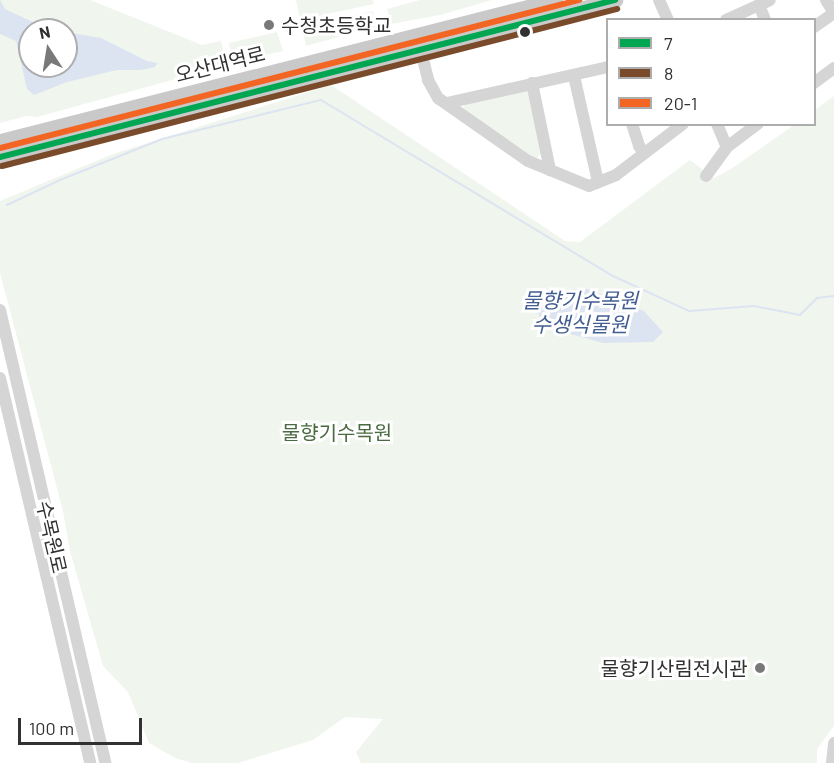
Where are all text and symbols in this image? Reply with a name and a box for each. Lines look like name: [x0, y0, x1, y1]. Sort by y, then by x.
place label: 수청초등학교: [281, 13, 391, 37]
north arrow: [18, 18, 78, 78]
marker: 수청초등학교: [262, 18, 276, 32]
legend: [606, 18, 816, 126]
text: N: [37, 21, 52, 42]
unlabelled marker: [519, 26, 531, 38]
text: 7: [664, 32, 673, 54]
street label: 오산대역로: [172, 41, 268, 87]
text: 8: [664, 62, 673, 84]
text: 20-1: [664, 92, 697, 114]
water label: 물향기수목원 수생식물원: [522, 287, 638, 337]
park label: 물향기수목원: [282, 420, 392, 444]
street label: 수목원로: [32, 498, 72, 576]
place label: 물향기산림전시관: [601, 656, 748, 680]
marker: 물향기산림전시관: [753, 661, 767, 675]
scale bar: [21, 706, 146, 744]
text: 100 m: [29, 717, 74, 739]

